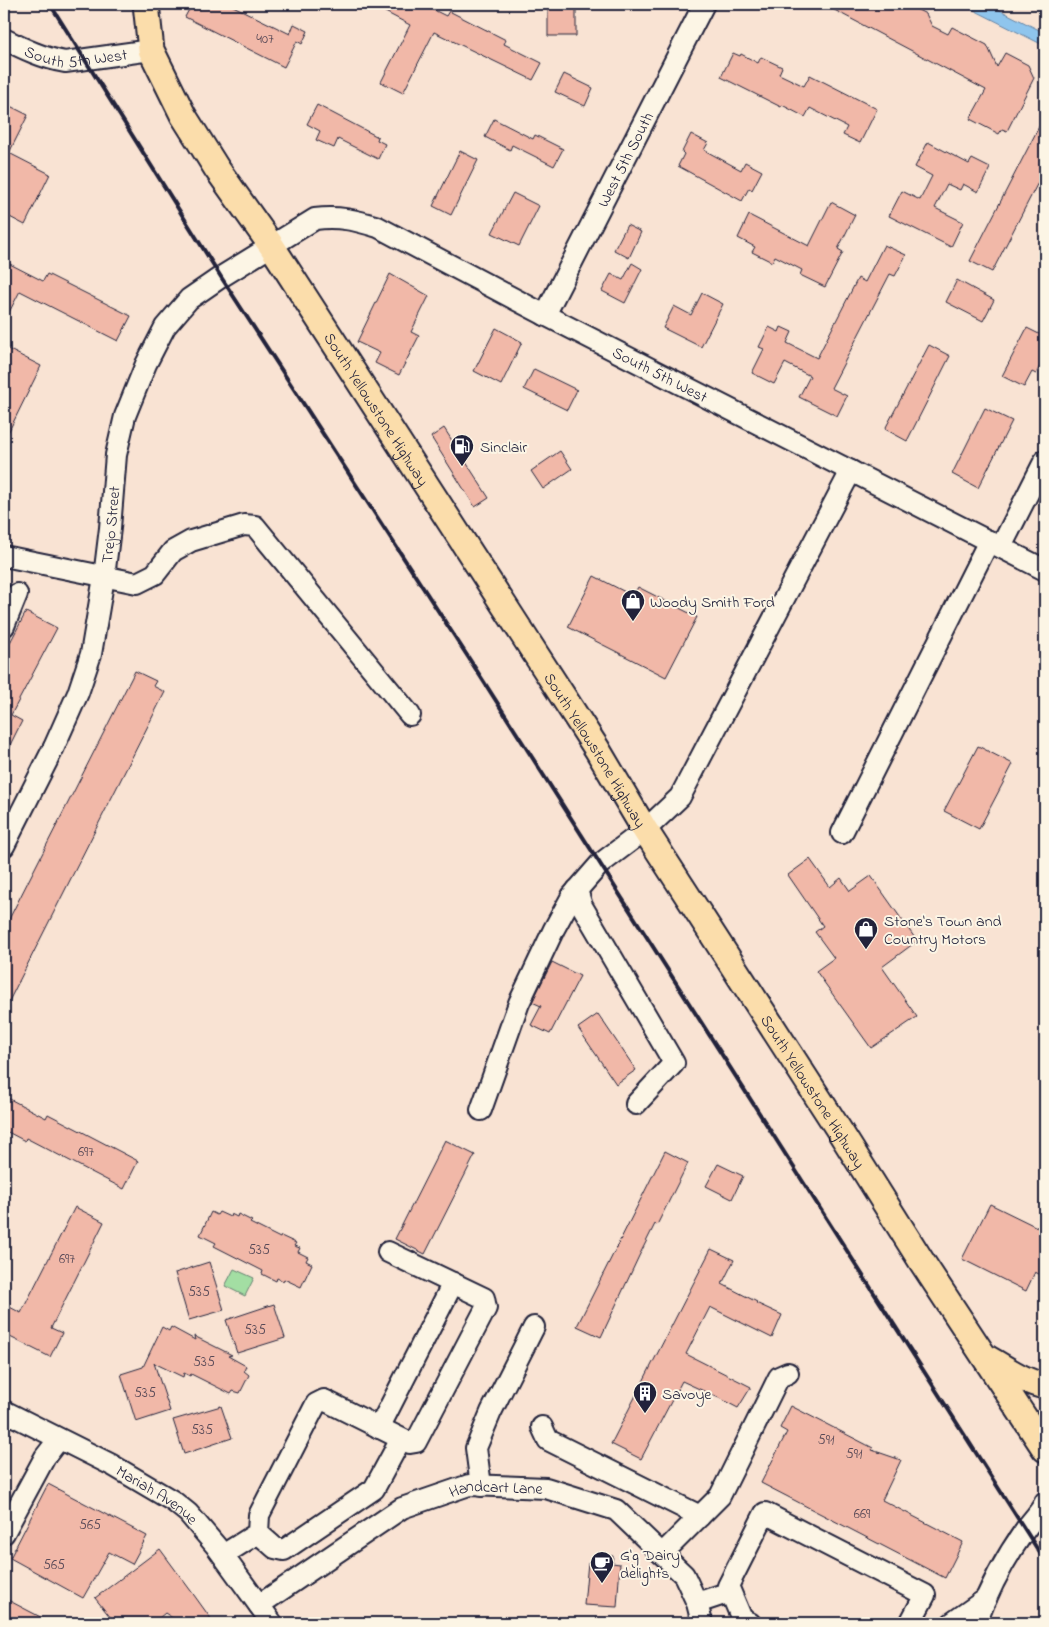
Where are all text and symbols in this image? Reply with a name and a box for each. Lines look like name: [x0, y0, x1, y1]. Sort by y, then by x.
house number: 407: [256, 29, 274, 50]
street label: South 5th West: [20, 40, 130, 76]
street label: West 5th South: [592, 108, 661, 212]
street label: South Yellowstone Highway: [317, 328, 434, 492]
street label: South 5th West: [608, 341, 712, 410]
fuel station icon: Sinclair: [449, 433, 475, 467]
place label: Sinclair: [480, 436, 527, 460]
street label: Trejo Street: [96, 485, 127, 565]
shop icon: Woody Smith Ford: [620, 588, 646, 622]
place label: Woody Smith Ford: [650, 591, 775, 615]
street label: South Yellowstone Highway: [537, 668, 651, 833]
place label: Stone's Town and Country Motors: [884, 910, 1002, 952]
shop icon: Stone's Town and Country Motors: [853, 916, 879, 950]
street label: South Yellowstone Highway: [753, 1010, 870, 1174]
house number: 697: [78, 1142, 94, 1163]
house number: 535: [248, 1240, 270, 1261]
house number: 697: [59, 1249, 75, 1270]
house number: 535: [188, 1282, 210, 1303]
house number: 535: [244, 1320, 266, 1341]
house number: 535: [193, 1352, 215, 1373]
building icon: Savoye: [632, 1380, 658, 1414]
house number: 535: [134, 1383, 156, 1404]
place label: Savoye: [662, 1383, 712, 1407]
house number: 535: [191, 1420, 213, 1441]
house number: 591: [818, 1430, 835, 1451]
house number: 591: [846, 1444, 863, 1465]
street label: Mariah Avenue: [111, 1460, 204, 1531]
street label: Handcart Lane: [446, 1475, 544, 1505]
house number: 669: [854, 1504, 871, 1525]
house number: 565: [79, 1515, 101, 1536]
place label: G'g Dairy delights: [620, 1544, 680, 1586]
cafe icon: G'g Dairy delights: [589, 1550, 615, 1584]
house number: 565: [43, 1555, 65, 1576]

